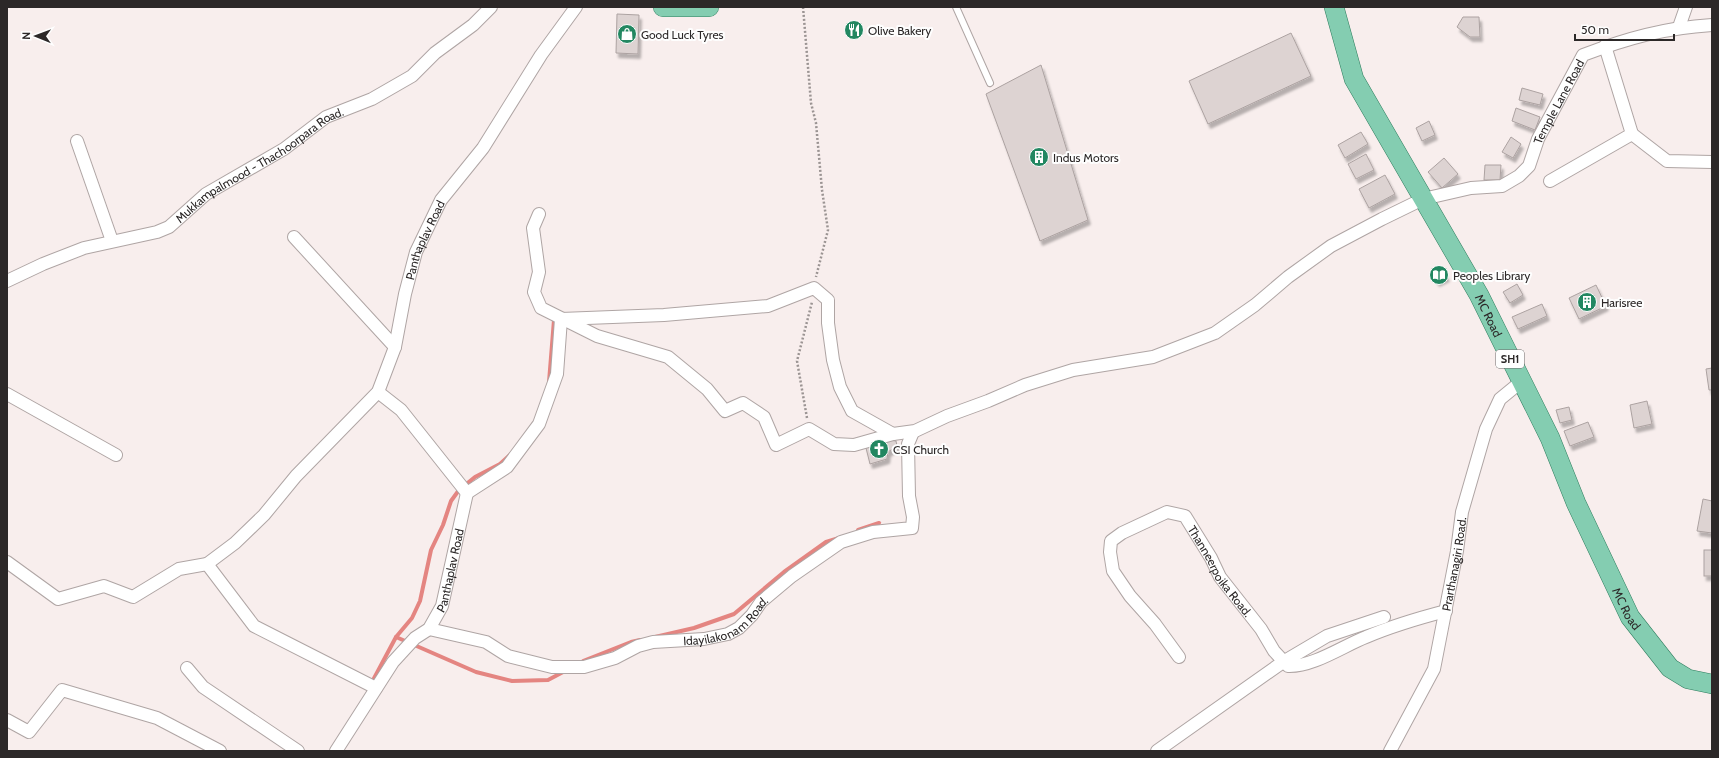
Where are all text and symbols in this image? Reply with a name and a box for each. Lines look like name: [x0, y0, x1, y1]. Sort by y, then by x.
north arrow: [16, 16, 56, 56]
scale bar: [1575, 16, 1674, 42]
restaurant icon: Olive Bakery: [843, 19, 865, 41]
text: 50 m: [1581, 22, 1609, 37]
shop icon: Good Luck Tyres: [616, 23, 638, 45]
place label: Olive Bakery: [868, 23, 931, 38]
place label: Good Luck Tyres: [641, 27, 724, 42]
text: N: [19, 32, 33, 40]
street label: Temple Lane Road: [1530, 57, 1587, 146]
street label: Mukkampalmood - Thachoorpara Road.: [172, 103, 345, 226]
building icon: Indus Motors: [1028, 146, 1050, 168]
place label: Indus Motors: [1053, 150, 1119, 165]
street label: Panthaplav Road: [402, 198, 447, 281]
library icon: Peoples Library: [1428, 264, 1450, 286]
place label: Peoples Library: [1453, 268, 1530, 283]
street label: MC Road: [1472, 291, 1506, 339]
building icon: Harisree: [1576, 291, 1598, 313]
place label: Harisree: [1601, 295, 1642, 310]
road number: SH1: [1496, 350, 1524, 368]
church icon: CSI Church: [868, 438, 890, 460]
place label: CSI Church: [893, 442, 949, 457]
street label: Prarthanagiri Road.: [1438, 516, 1469, 612]
street label: Thanneerpoika Road.: [1185, 522, 1256, 619]
street label: Panthaplav Road: [433, 527, 466, 615]
street label: MC Road: [1610, 585, 1644, 633]
street label: Idayilakonam Road.: [683, 592, 771, 648]

